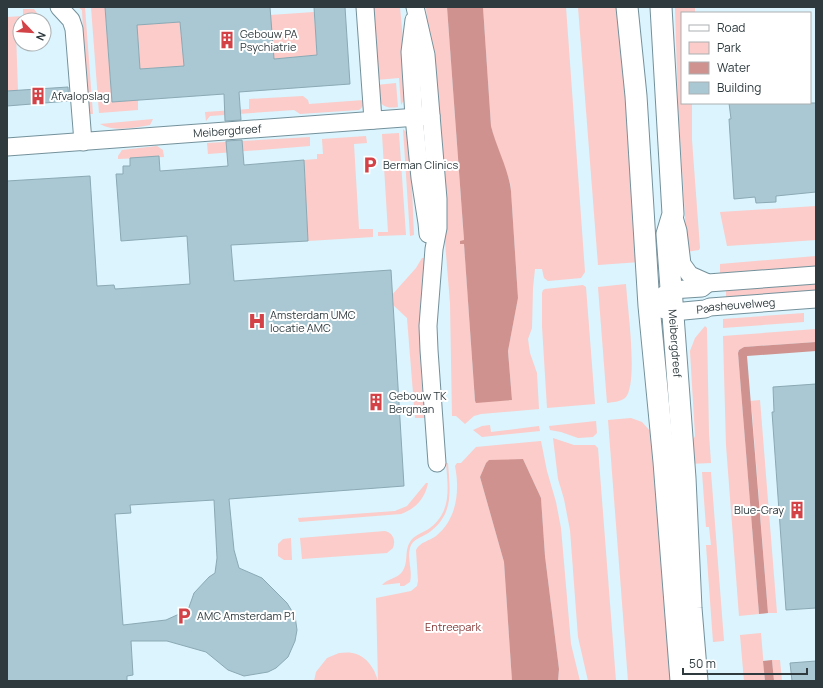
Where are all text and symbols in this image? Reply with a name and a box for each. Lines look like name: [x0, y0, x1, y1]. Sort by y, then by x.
north arrow: [12, 12, 52, 52]
legend: [681, 12, 811, 104]
text: Road: [717, 19, 745, 36]
place label: Gebouw PA Psychiatrie: [240, 26, 297, 54]
text: N: [33, 30, 50, 43]
building icon: Gebouw PA Psychiatrie: [217, 30, 237, 50]
text: Park: [717, 39, 742, 56]
text: Water: [717, 59, 751, 76]
text: Building: [717, 79, 761, 96]
building icon: Afvalopslag: [28, 86, 48, 106]
place label: Afvalopslag: [51, 88, 109, 103]
street label: Meibergdreef: [193, 120, 262, 140]
parking icon: Berman Clinics: [360, 155, 380, 175]
place label: Berman Clinics: [383, 157, 459, 172]
street label: Paasheuvelweg: [696, 294, 776, 317]
place label: Amsterdam UMC locatie AMC: [270, 307, 356, 335]
street label: Meibergdreef: [666, 309, 686, 378]
hospital icon: Amsterdam UMC locatie AMC: [247, 311, 267, 331]
place label: Gebouw TK Bergman: [389, 388, 447, 416]
building icon: Gebouw TK Bergman: [366, 392, 386, 412]
building icon: Blue-Gray: [787, 500, 807, 520]
place label: Blue-Gray: [734, 502, 784, 517]
parking icon: AMC Amsterdam P1: [174, 606, 194, 626]
place label: AMC Amsterdam P1: [197, 608, 295, 623]
park label: Entreepark: [425, 619, 481, 634]
scale bar: [683, 650, 807, 676]
text: 50 m: [689, 655, 716, 672]

